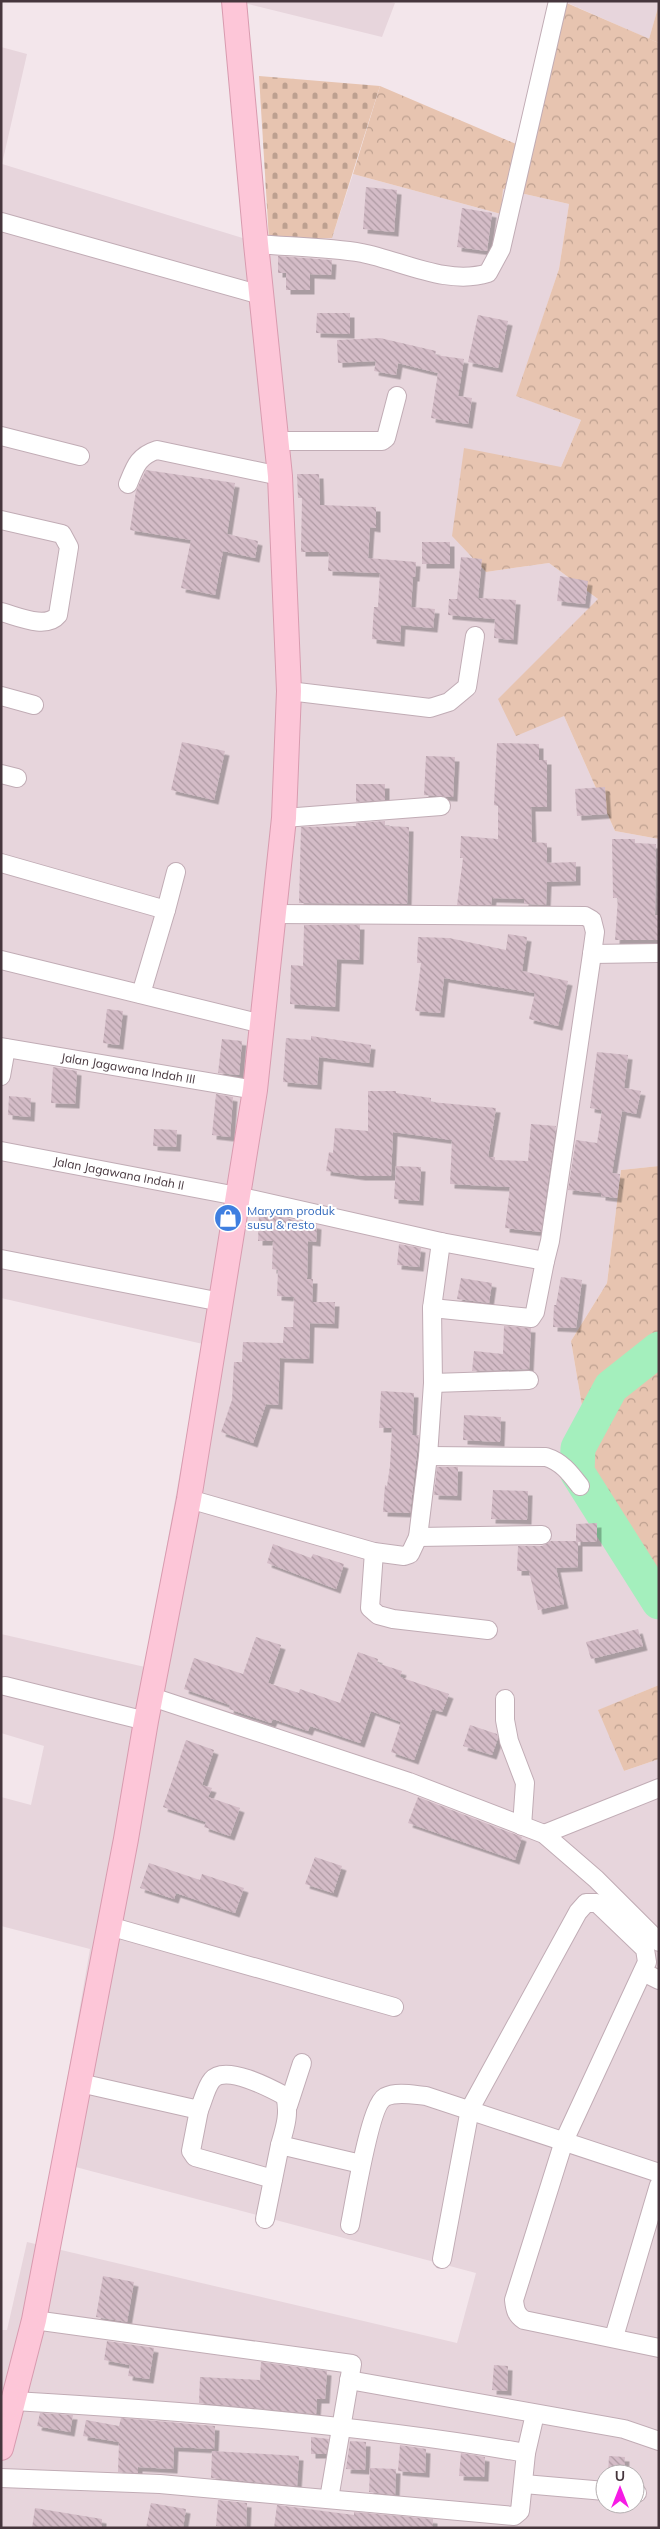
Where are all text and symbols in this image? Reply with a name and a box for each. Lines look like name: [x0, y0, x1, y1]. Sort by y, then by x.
street label: Jalan Jagawana Indah III: [60, 1049, 197, 1087]
street label: Jalan Jagawana Indah II: [52, 1153, 186, 1193]
shop icon: Maryam produk susu & resto: [213, 1203, 243, 1233]
place label: Maryam produk susu & resto: [247, 1203, 336, 1232]
north arrow: [595, 2464, 645, 2514]
text: U: [615, 2467, 625, 2485]

